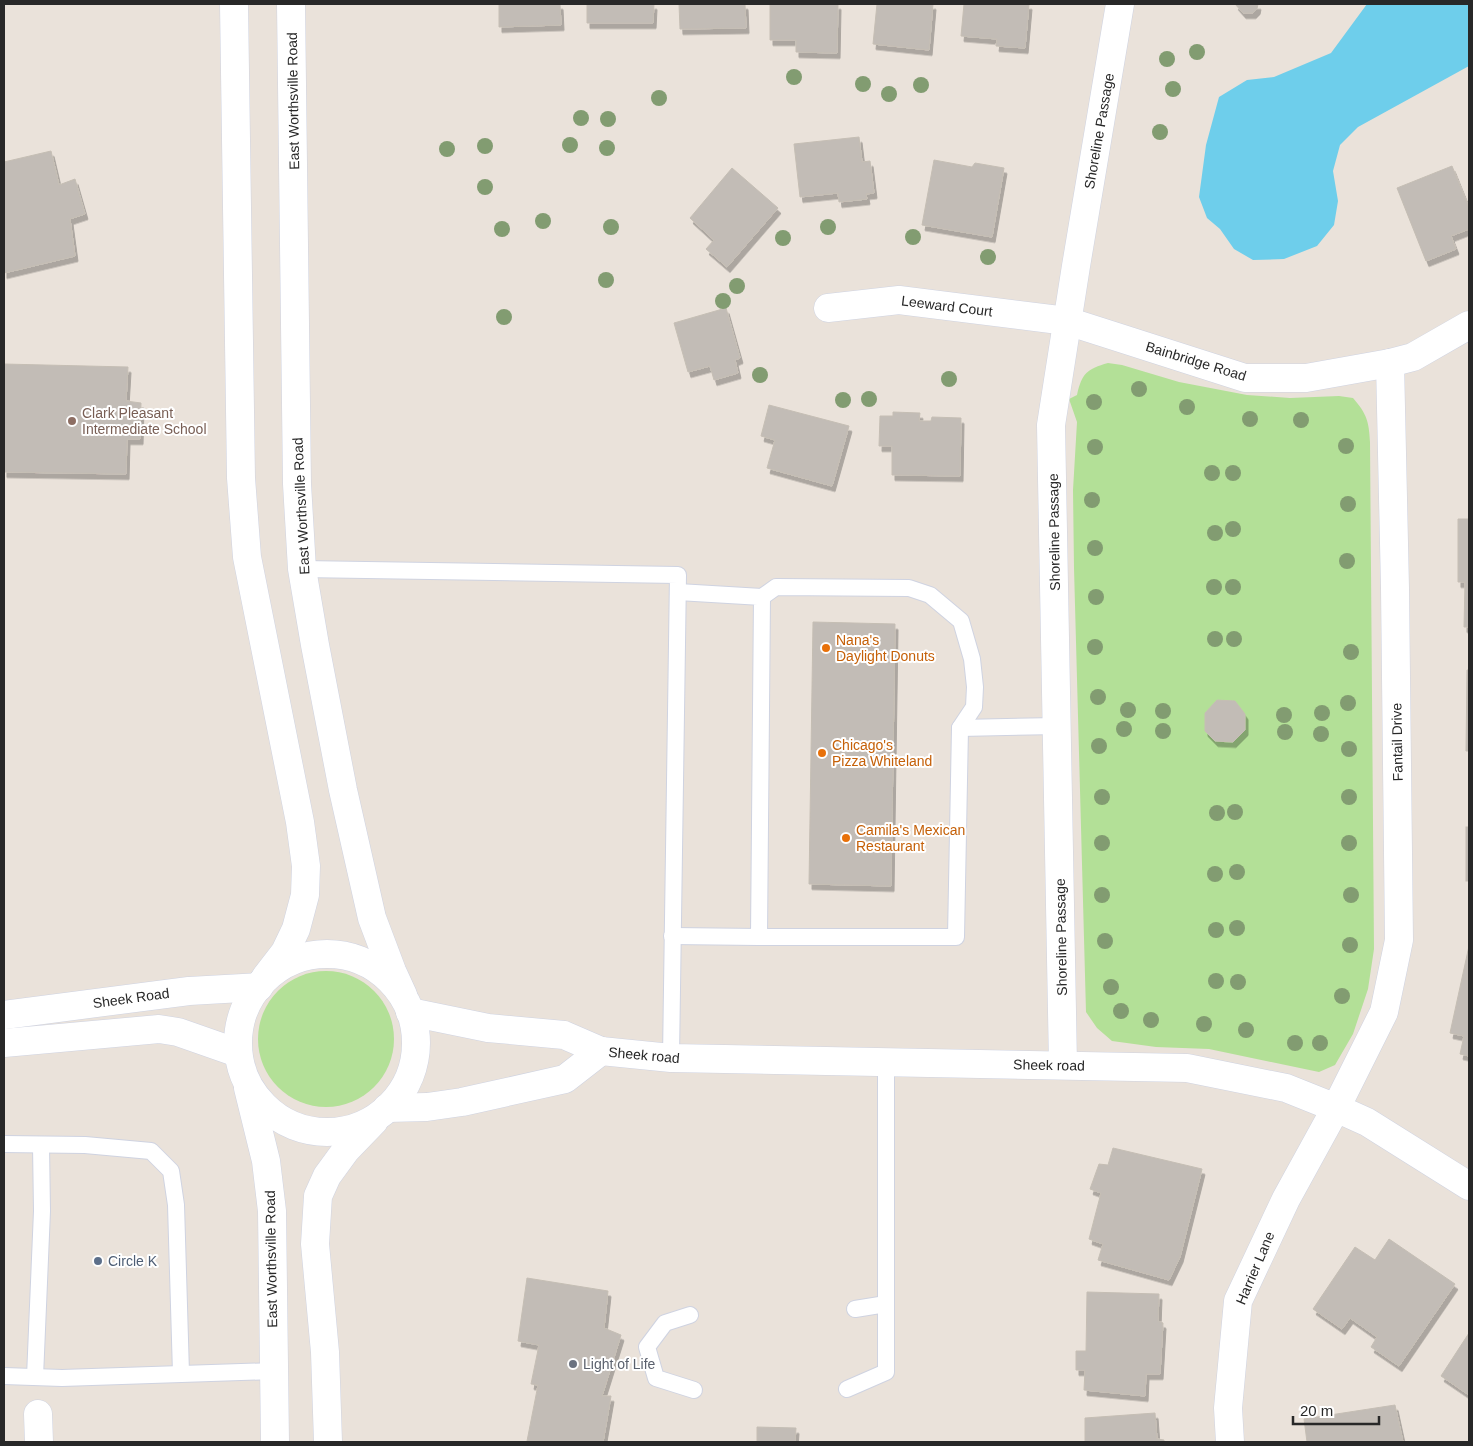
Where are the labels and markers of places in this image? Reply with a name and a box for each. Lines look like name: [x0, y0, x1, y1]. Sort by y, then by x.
place label: Clark Pleasant Intermediate School: [82, 405, 207, 437]
marker: Clark Pleasant Intermediate School: [66, 415, 78, 427]
place label: Nana's Daylight Donuts: [836, 632, 935, 664]
marker: Nana's Daylight Donuts: [820, 642, 832, 654]
place label: Chicago's Pizza Whiteland: [832, 737, 932, 769]
marker: Chicago's Pizza Whiteland: [816, 747, 828, 759]
place label: Camila's Mexican Restaurant: [856, 822, 965, 854]
marker: Camila's Mexican Restaurant: [840, 832, 852, 844]
place label: Circle K: [108, 1253, 158, 1269]
marker: Circle K: [92, 1255, 104, 1267]
place label: Light of Life: [583, 1356, 656, 1372]
marker: Light of Life: [567, 1358, 579, 1370]

